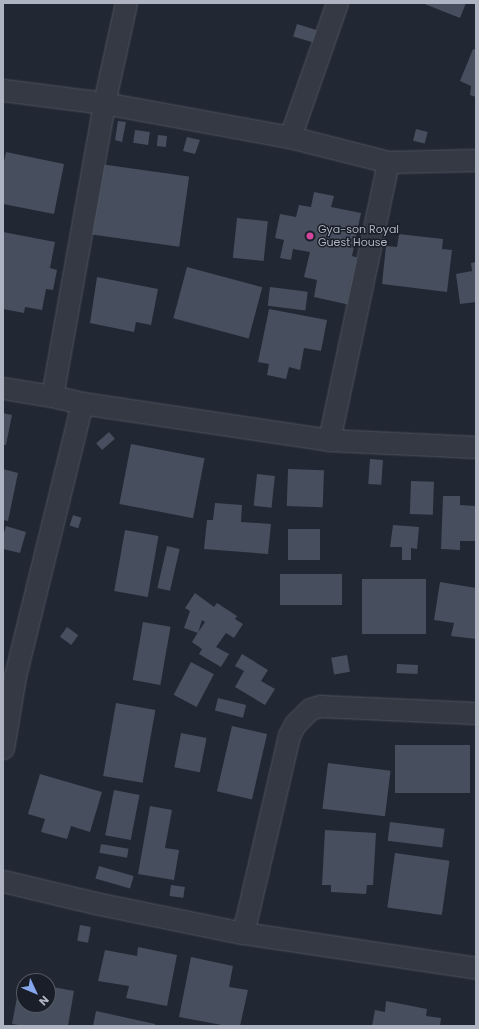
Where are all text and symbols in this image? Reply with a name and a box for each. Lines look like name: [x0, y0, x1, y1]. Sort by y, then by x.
place label: Gya-son Royal Guest House: [318, 223, 399, 249]
marker: Gya-son Royal Guest House: [305, 231, 315, 241]
north arrow: [16, 973, 56, 1013]
text: N: [35, 992, 53, 1009]

